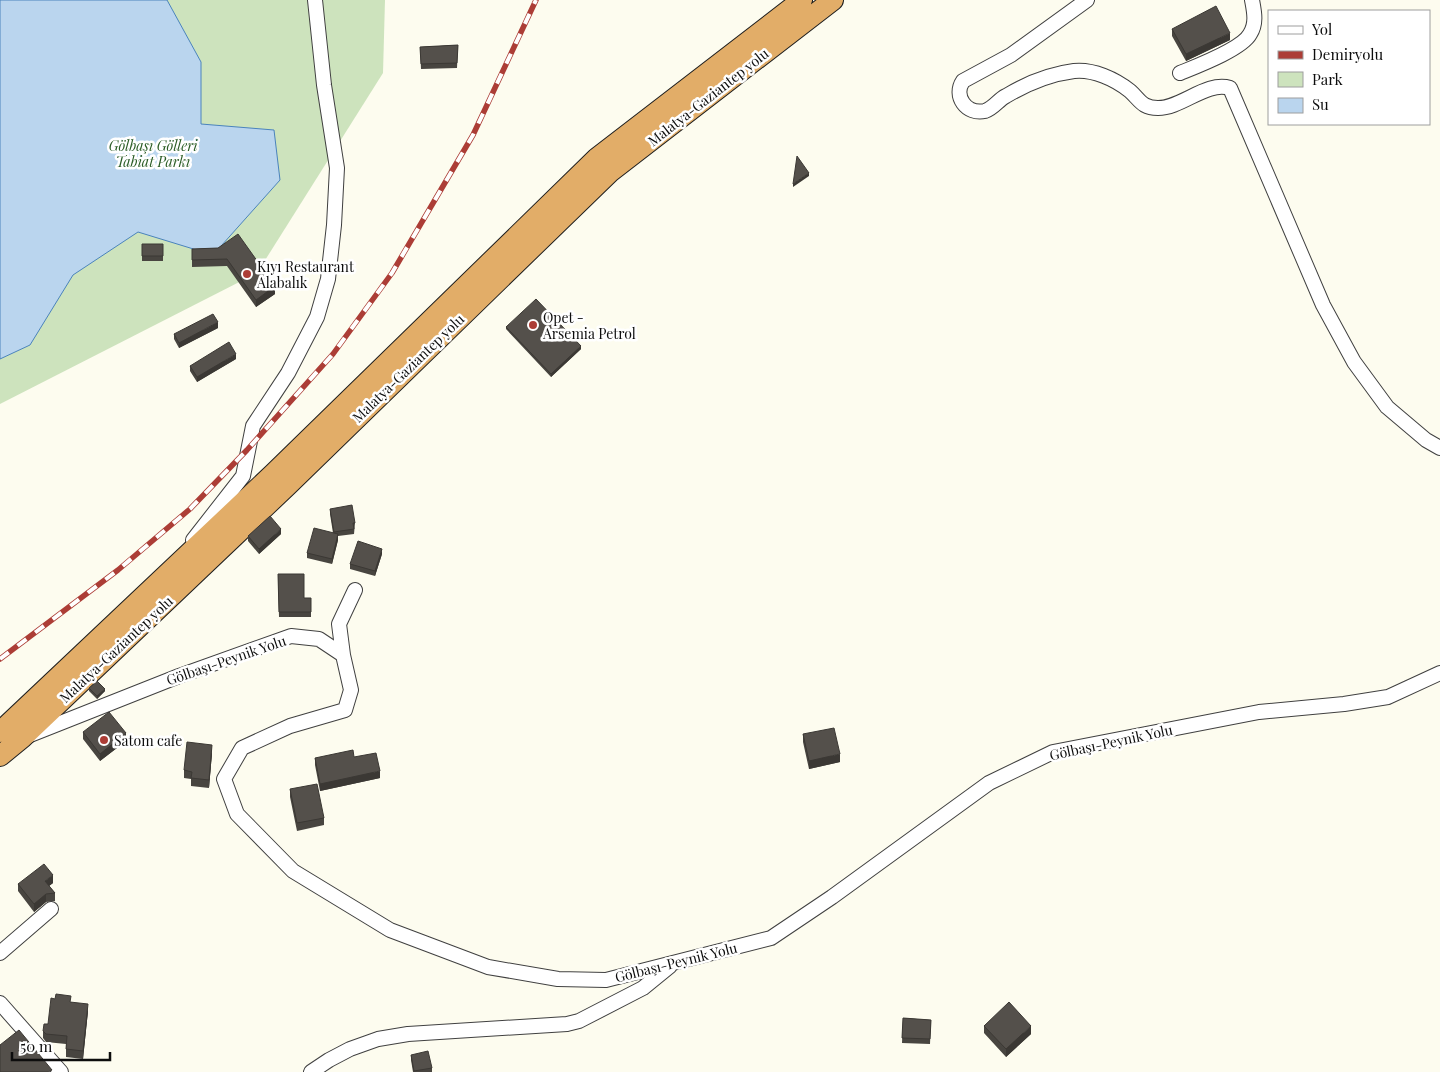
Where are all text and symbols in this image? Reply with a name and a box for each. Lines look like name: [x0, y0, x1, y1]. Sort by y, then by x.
legend: [1268, 10, 1430, 125]
text: Yol: [1311, 19, 1332, 39]
street label: Malatya-Gaziantep yolu: [644, 44, 772, 150]
text: Demiryolu: [1312, 44, 1384, 64]
text: Park: [1312, 69, 1344, 89]
text: Su: [1312, 94, 1329, 114]
park label: Gölbaşı Gölleri Tabiat Parkı: [109, 136, 198, 171]
place label: Kıyı Restaurant Alabalık: [256, 257, 355, 292]
marker: Kıyı Restaurant Alabalık: [241, 268, 253, 280]
place label: Opet - Arsemia Petrol: [542, 308, 636, 343]
street label: Malatya-Gaziantep yolu: [348, 310, 468, 426]
marker: Opet - Arsemia Petrol: [527, 319, 539, 331]
street label: Malatya-Gaziantep yolu: [55, 591, 177, 707]
street label: Gölbaşı-Peynik Yolu: [164, 631, 288, 689]
street label: Gölbaşı-Peynik Yolu: [1048, 720, 1174, 764]
place label: Satom cafe: [114, 731, 182, 750]
marker: Satom cafe: [98, 734, 110, 746]
street label: Gölbaşı-Peynik Yolu: [613, 938, 739, 986]
scale bar: [12, 1030, 110, 1062]
text: 50 m: [20, 1036, 53, 1056]

